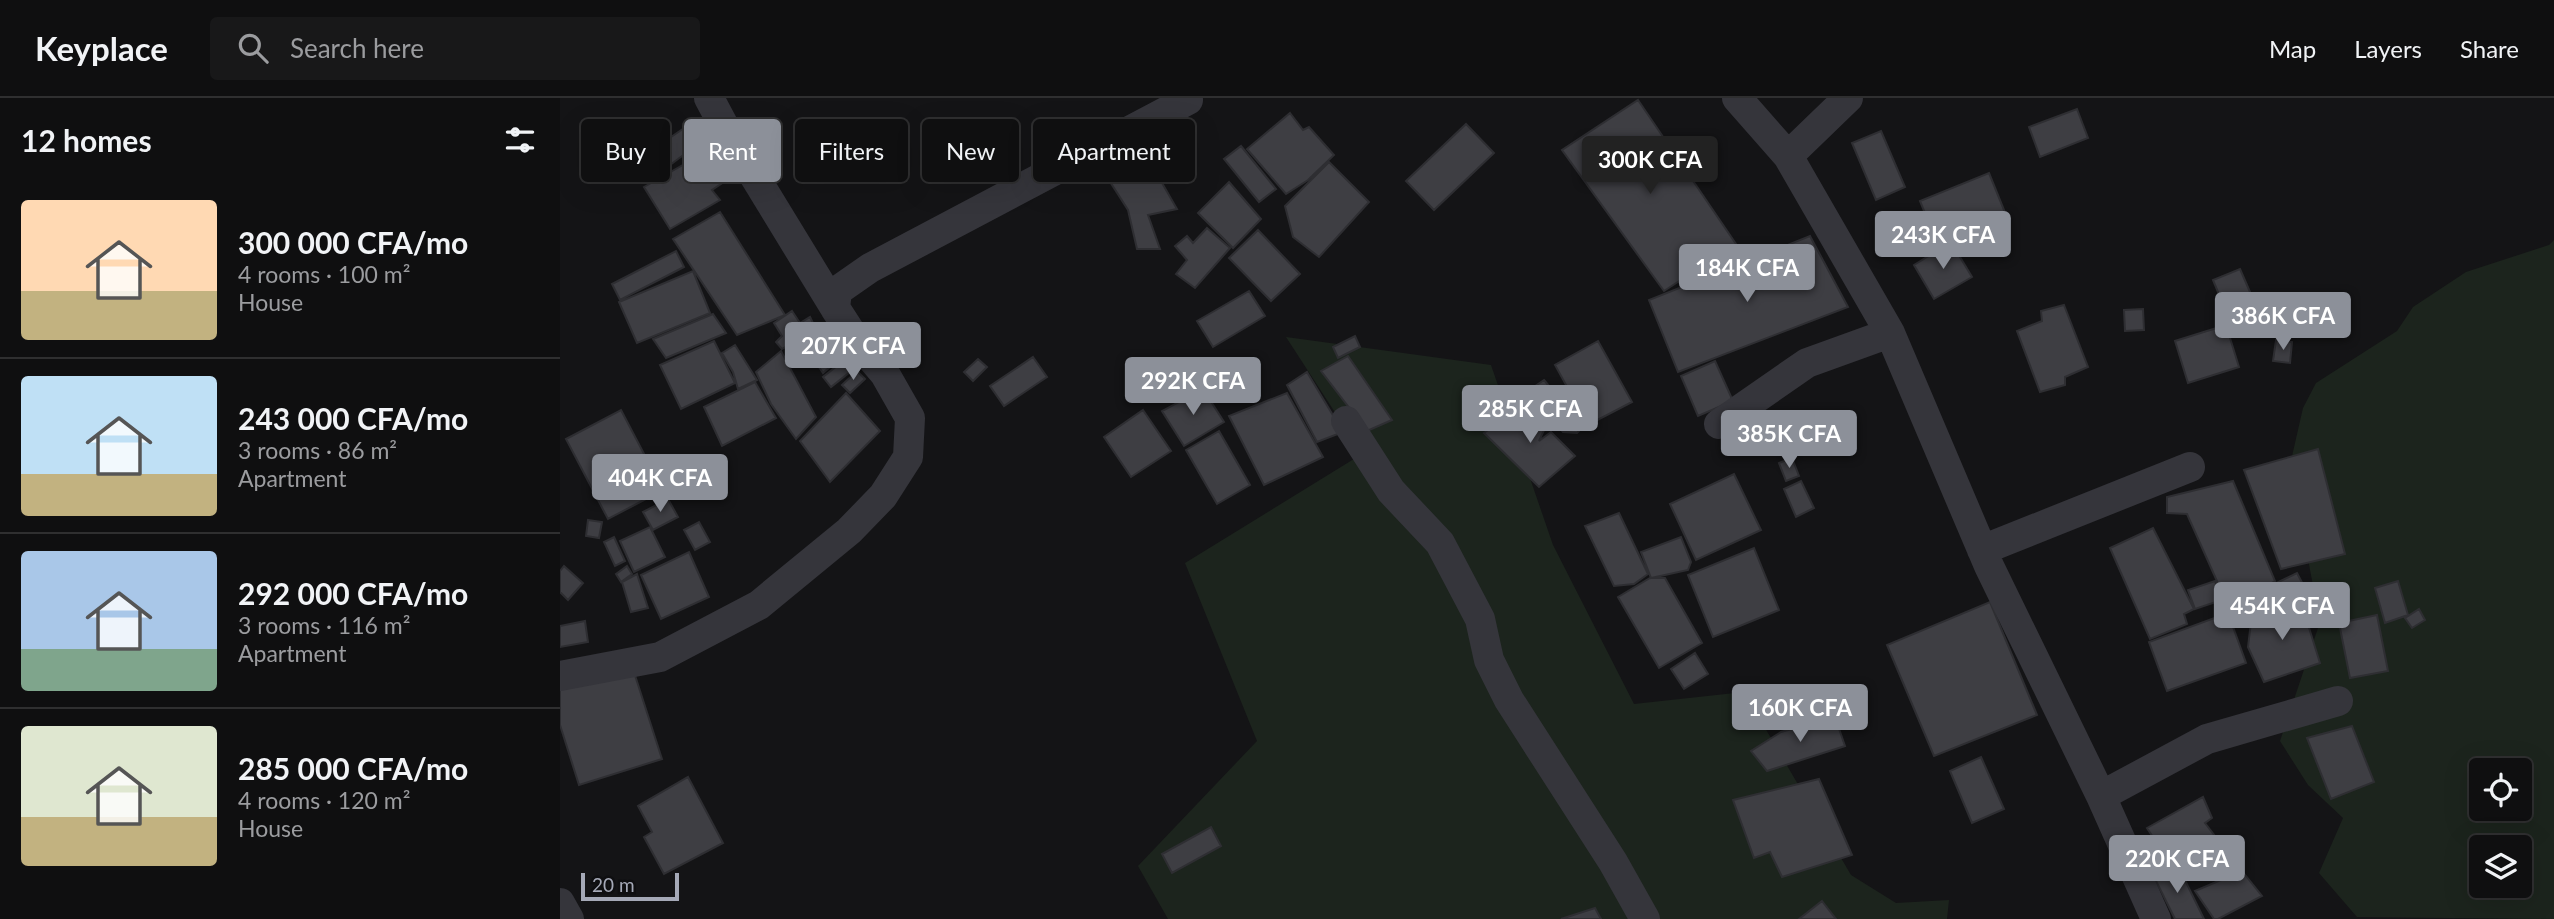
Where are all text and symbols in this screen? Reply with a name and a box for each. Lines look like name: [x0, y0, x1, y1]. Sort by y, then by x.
search box: [210, 17, 700, 80]
text: Keyplace: [35, 28, 168, 68]
icon: search: [234, 29, 272, 67]
text: Search here: [290, 32, 424, 64]
text: Map: [2269, 34, 2316, 63]
text: Layers: [2354, 34, 2422, 63]
text: Share: [2460, 34, 2519, 63]
chip: Buy: [581, 119, 670, 182]
chip: Rent: [684, 119, 781, 182]
chip: Filters: [795, 119, 908, 182]
chip: New: [922, 119, 1019, 182]
chip: Apartment: [1033, 119, 1195, 182]
icon: filters: [501, 121, 539, 159]
text: 12 homes: [21, 122, 152, 158]
pin: 300K CFA: [1578, 136, 1722, 196]
text: 300K CFA: [1598, 145, 1702, 173]
pin: 243K CFA: [1871, 212, 2015, 271]
text: 243K CFA: [1891, 220, 1995, 248]
text: 300 000 CFA/mo: [238, 224, 468, 260]
icon: home: [77, 228, 161, 312]
pin: 184K CFA: [1675, 244, 1819, 304]
text: 184K CFA: [1695, 253, 1799, 281]
text: 4 rooms · 100 m²: [238, 260, 410, 288]
text: House: [238, 288, 303, 316]
pin: 386K CFA: [2211, 292, 2355, 352]
text: 386K CFA: [2231, 301, 2335, 329]
pin: 207K CFA: [781, 322, 925, 382]
text: 207K CFA: [801, 331, 905, 359]
pin: 292K CFA: [1121, 358, 1265, 417]
text: 292K CFA: [1141, 366, 1245, 394]
pin: 285K CFA: [1458, 386, 1602, 445]
text: 285K CFA: [1478, 394, 1582, 422]
text: 243 000 CFA/mo: [238, 400, 468, 436]
icon: home: [77, 404, 161, 488]
pin: 385K CFA: [1717, 410, 1861, 470]
text: 385K CFA: [1737, 419, 1841, 447]
text: 3 rooms · 86 m²: [238, 436, 397, 464]
pin: 404K CFA: [588, 454, 732, 514]
text: 404K CFA: [608, 463, 712, 491]
text: Apartment: [238, 464, 346, 492]
text: 292 000 CFA/mo: [238, 575, 468, 611]
icon: home: [77, 579, 161, 663]
pin: 454K CFA: [2210, 582, 2354, 642]
text: 454K CFA: [2230, 591, 2334, 619]
text: 3 rooms · 116 m²: [238, 611, 410, 639]
text: Apartment: [238, 639, 346, 667]
pin: 160K CFA: [1728, 684, 1872, 744]
text: 160K CFA: [1748, 693, 1852, 721]
text: 285 000 CFA/mo: [238, 750, 468, 786]
icon: home: [77, 754, 161, 838]
map controls: [2469, 758, 2532, 898]
button: locate: [2469, 758, 2532, 821]
text: 4 rooms · 120 m²: [238, 786, 410, 814]
text: House: [238, 814, 303, 842]
button: layers: [2469, 835, 2532, 898]
pin: 220K CFA: [2105, 836, 2249, 895]
text: 220K CFA: [2125, 844, 2229, 872]
scale bar: [581, 870, 679, 902]
text: 20 m: [592, 873, 635, 896]

